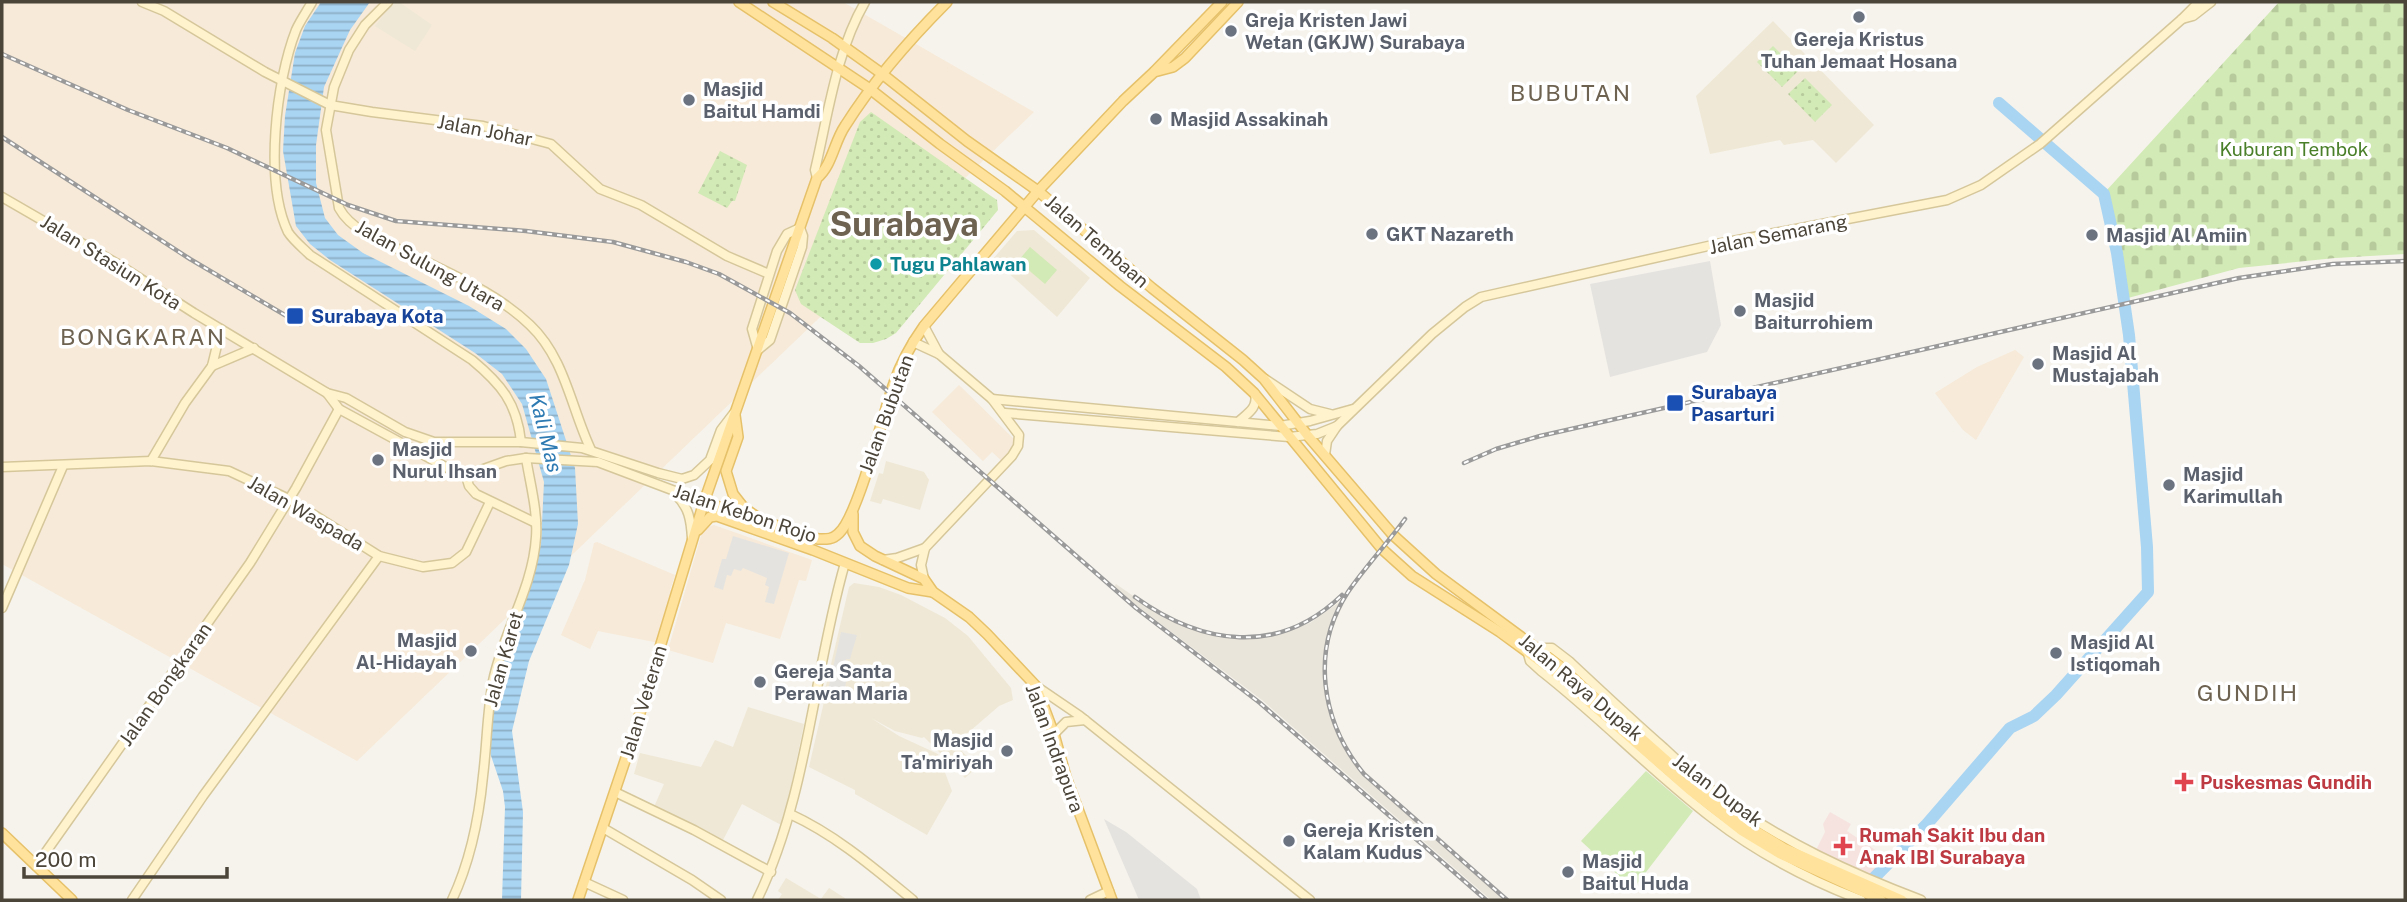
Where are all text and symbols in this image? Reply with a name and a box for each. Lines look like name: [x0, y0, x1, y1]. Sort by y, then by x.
place label: Greja Kristen Jawi Wetan (GKJW) Surabaya: [1245, 9, 1465, 53]
marker: Gereja Kristus Tuhan Jemaat Hosana: [1851, 9, 1867, 25]
marker: Greja Kristen Jawi Wetan (GKJW) Surabaya: [1223, 23, 1239, 39]
place label: Gereja Kristus Tuhan Jemaat Hosana: [1761, 28, 1957, 72]
place label: Masjid Baitul Hamdi: [703, 78, 821, 122]
district label: BUBUTAN: [1510, 79, 1632, 106]
marker: Masjid Baitul Hamdi: [681, 92, 697, 108]
place label: Masjid Assakinah: [1170, 108, 1328, 130]
street label: Jalan Johar: [435, 110, 535, 150]
marker: Masjid Assakinah: [1148, 111, 1164, 127]
park label: Kuburan Tembok: [2219, 138, 2369, 160]
street label: Jalan Tembaan: [1041, 190, 1153, 292]
district label: Surabaya: [829, 205, 979, 243]
street label: Jalan Stasiun Kota: [37, 210, 185, 314]
street label: Jalan Semarang: [1707, 210, 1849, 258]
street label: Jalan Sulung Utara: [352, 215, 508, 315]
place label: GKT Nazareth: [1386, 223, 1514, 245]
place label: Masjid Al Amiin: [2106, 224, 2247, 246]
marker: GKT Nazareth: [1364, 226, 1380, 242]
marker: Masjid Al Amiin: [2084, 227, 2100, 243]
place label: Tugu Pahlawan: [890, 253, 1027, 275]
marker: Tugu Pahlawan: [868, 256, 884, 272]
place label: Masjid Baiturrohiem: [1754, 289, 1873, 333]
marker: Masjid Baiturrohiem: [1732, 303, 1748, 319]
place label: Surabaya Kota: [311, 305, 444, 327]
marker: Surabaya Kota: [285, 306, 305, 326]
district label: BONGKARAN: [60, 323, 226, 350]
place label: Masjid Al Mustajabah: [2052, 342, 2159, 386]
street label: Jalan Bubutan: [854, 352, 918, 476]
marker: Masjid Al Mustajabah: [2030, 356, 2046, 372]
place label: Surabaya Pasarturi: [1691, 381, 1777, 425]
water label: Kali Mas: [524, 391, 568, 475]
marker: Surabaya Pasarturi: [1665, 393, 1685, 413]
place label: Masjid Nurul Ihsan: [392, 438, 497, 482]
marker: Masjid Nurul Ihsan: [370, 452, 386, 468]
place label: Masjid Karimullah: [2183, 463, 2283, 507]
street label: Jalan Waspada: [244, 471, 368, 555]
marker: Masjid Karimullah: [2161, 477, 2177, 493]
street label: Jalan Kebon Rojo: [671, 479, 819, 547]
street label: Jalan Karet: [479, 609, 527, 709]
street label: Jalan Bongkaran: [114, 618, 216, 750]
place label: Masjid Al-Hidayah: [356, 629, 457, 673]
street label: Jalan Raya Dupak: [1515, 629, 1647, 745]
place label: Masjid Al Istiqomah: [2070, 631, 2160, 675]
street label: Jalan Veteran: [615, 642, 671, 762]
marker: Masjid Al-Hidayah: [463, 643, 479, 659]
marker: Masjid Al Istiqomah: [2048, 645, 2064, 661]
place label: Gereja Santa Perawan Maria: [774, 660, 908, 704]
marker: Gereja Santa Perawan Maria: [752, 674, 768, 690]
district label: GUNDIH: [2197, 679, 2299, 706]
street label: Jalan Indrapura: [1022, 681, 1088, 815]
place label: Masjid Ta'miriyah: [901, 729, 993, 773]
marker: Masjid Ta'miriyah: [999, 743, 1015, 759]
street label: Jalan Dupak: [1669, 749, 1767, 831]
place label: Puskesmas Gundih: [2200, 771, 2372, 793]
marker: Puskesmas Gundih: [2174, 772, 2194, 792]
place label: Gereja Kristen Kalam Kudus: [1303, 819, 1434, 863]
place label: Rumah Sakit Ibu dan Anak IBI Surabaya: [1859, 824, 2045, 868]
marker: Gereja Kristen Kalam Kudus: [1281, 833, 1297, 849]
scale bar: [24, 836, 228, 880]
marker: Rumah Sakit Ibu dan Anak IBI Surabaya: [1833, 836, 1853, 856]
text: 200 m: [35, 847, 96, 872]
place label: Masjid Baitul Huda: [1582, 850, 1689, 894]
marker: Masjid Baitul Huda: [1560, 864, 1576, 880]

